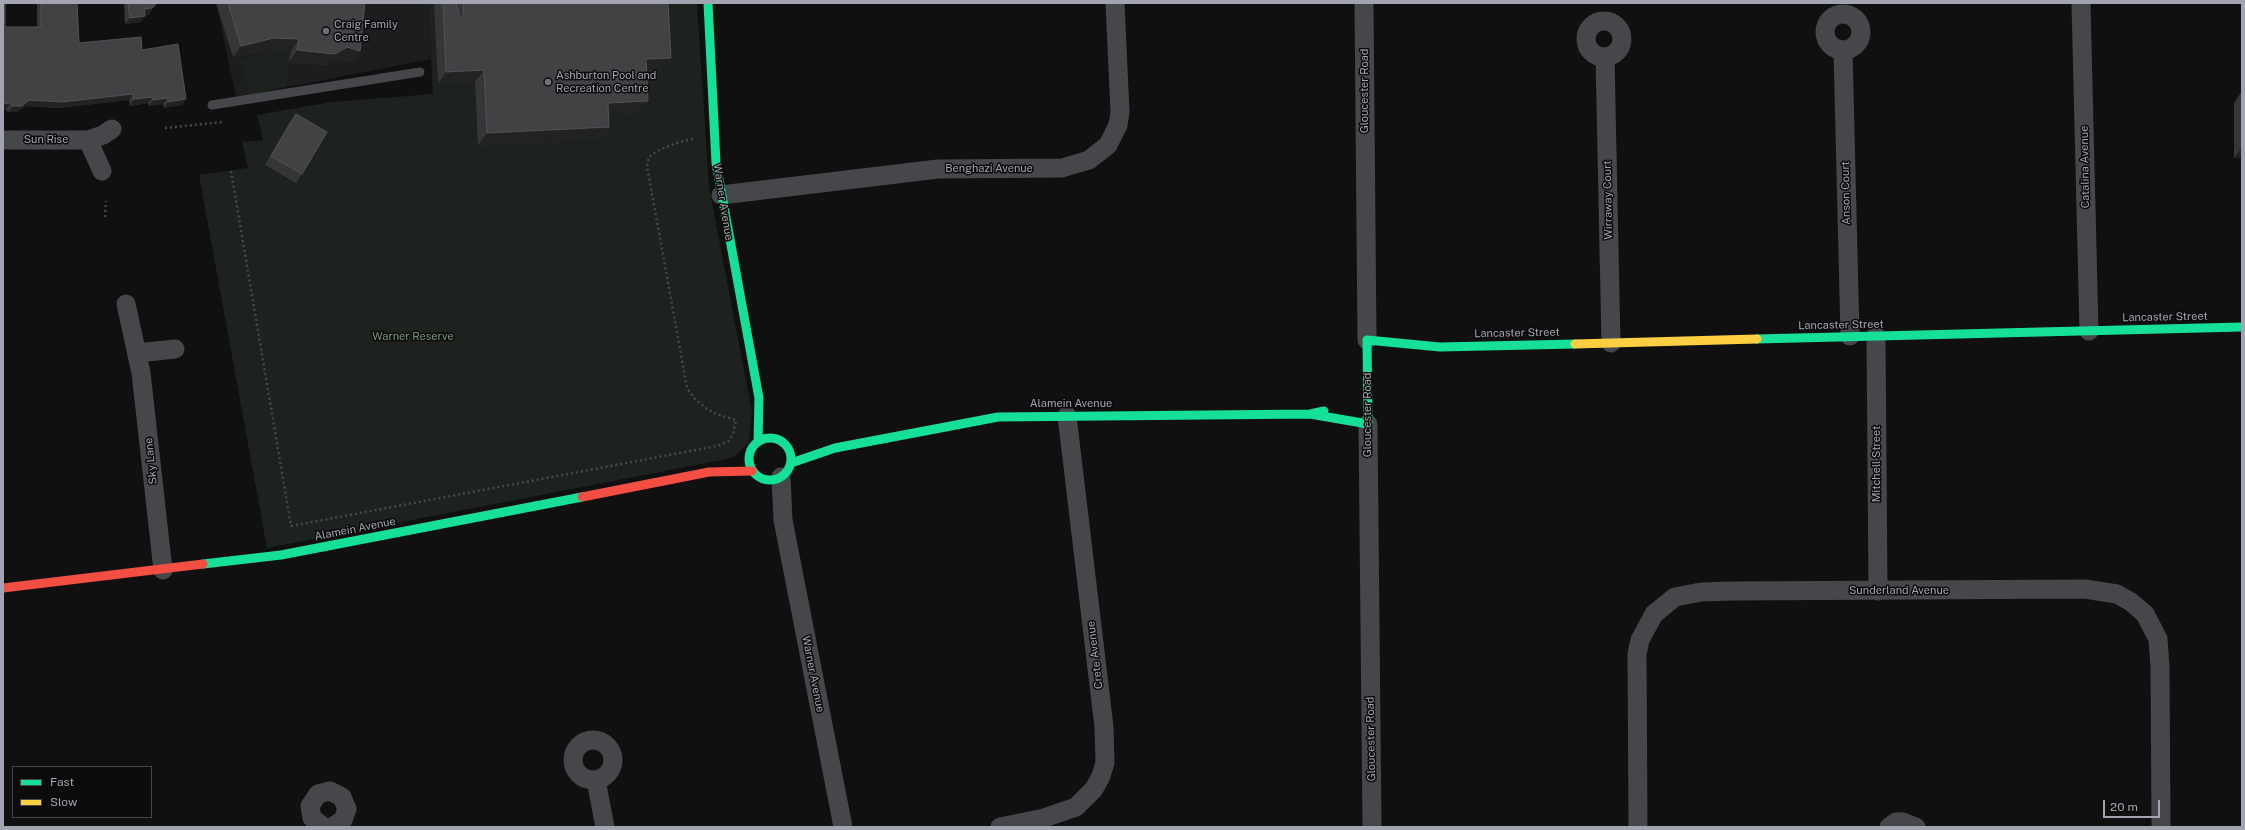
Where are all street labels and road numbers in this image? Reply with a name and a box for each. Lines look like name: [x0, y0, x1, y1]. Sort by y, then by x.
street label: Gloucester Road: [1358, 49, 1372, 133]
street label: Catalina Avenue: [2078, 126, 2092, 208]
street label: Sun Rise: [24, 133, 68, 147]
street label: Wirraway Court: [1601, 160, 1615, 240]
street label: Anson Court: [1839, 161, 1853, 225]
street label: Benghazi Avenue: [945, 162, 1033, 176]
street label: Warner Avenue: [710, 163, 736, 241]
street label: Lancaster Street: [2122, 310, 2208, 324]
street label: Lancaster Street: [1798, 318, 1884, 332]
street label: Lancaster Street: [1474, 326, 1560, 340]
street label: Gloucester Road: [1361, 373, 1375, 457]
street label: Alamein Avenue: [1030, 397, 1112, 411]
street label: Mitchell Street: [1870, 426, 1884, 502]
street label: Sky Lane: [142, 437, 160, 485]
street label: Alamein Avenue: [313, 515, 397, 543]
street label: Sunderland Avenue: [1849, 584, 1949, 598]
street label: Crete Avenue: [1084, 620, 1106, 690]
street label: Warner Avenue: [799, 635, 827, 713]
street label: Gloucester Road: [1364, 697, 1378, 781]

